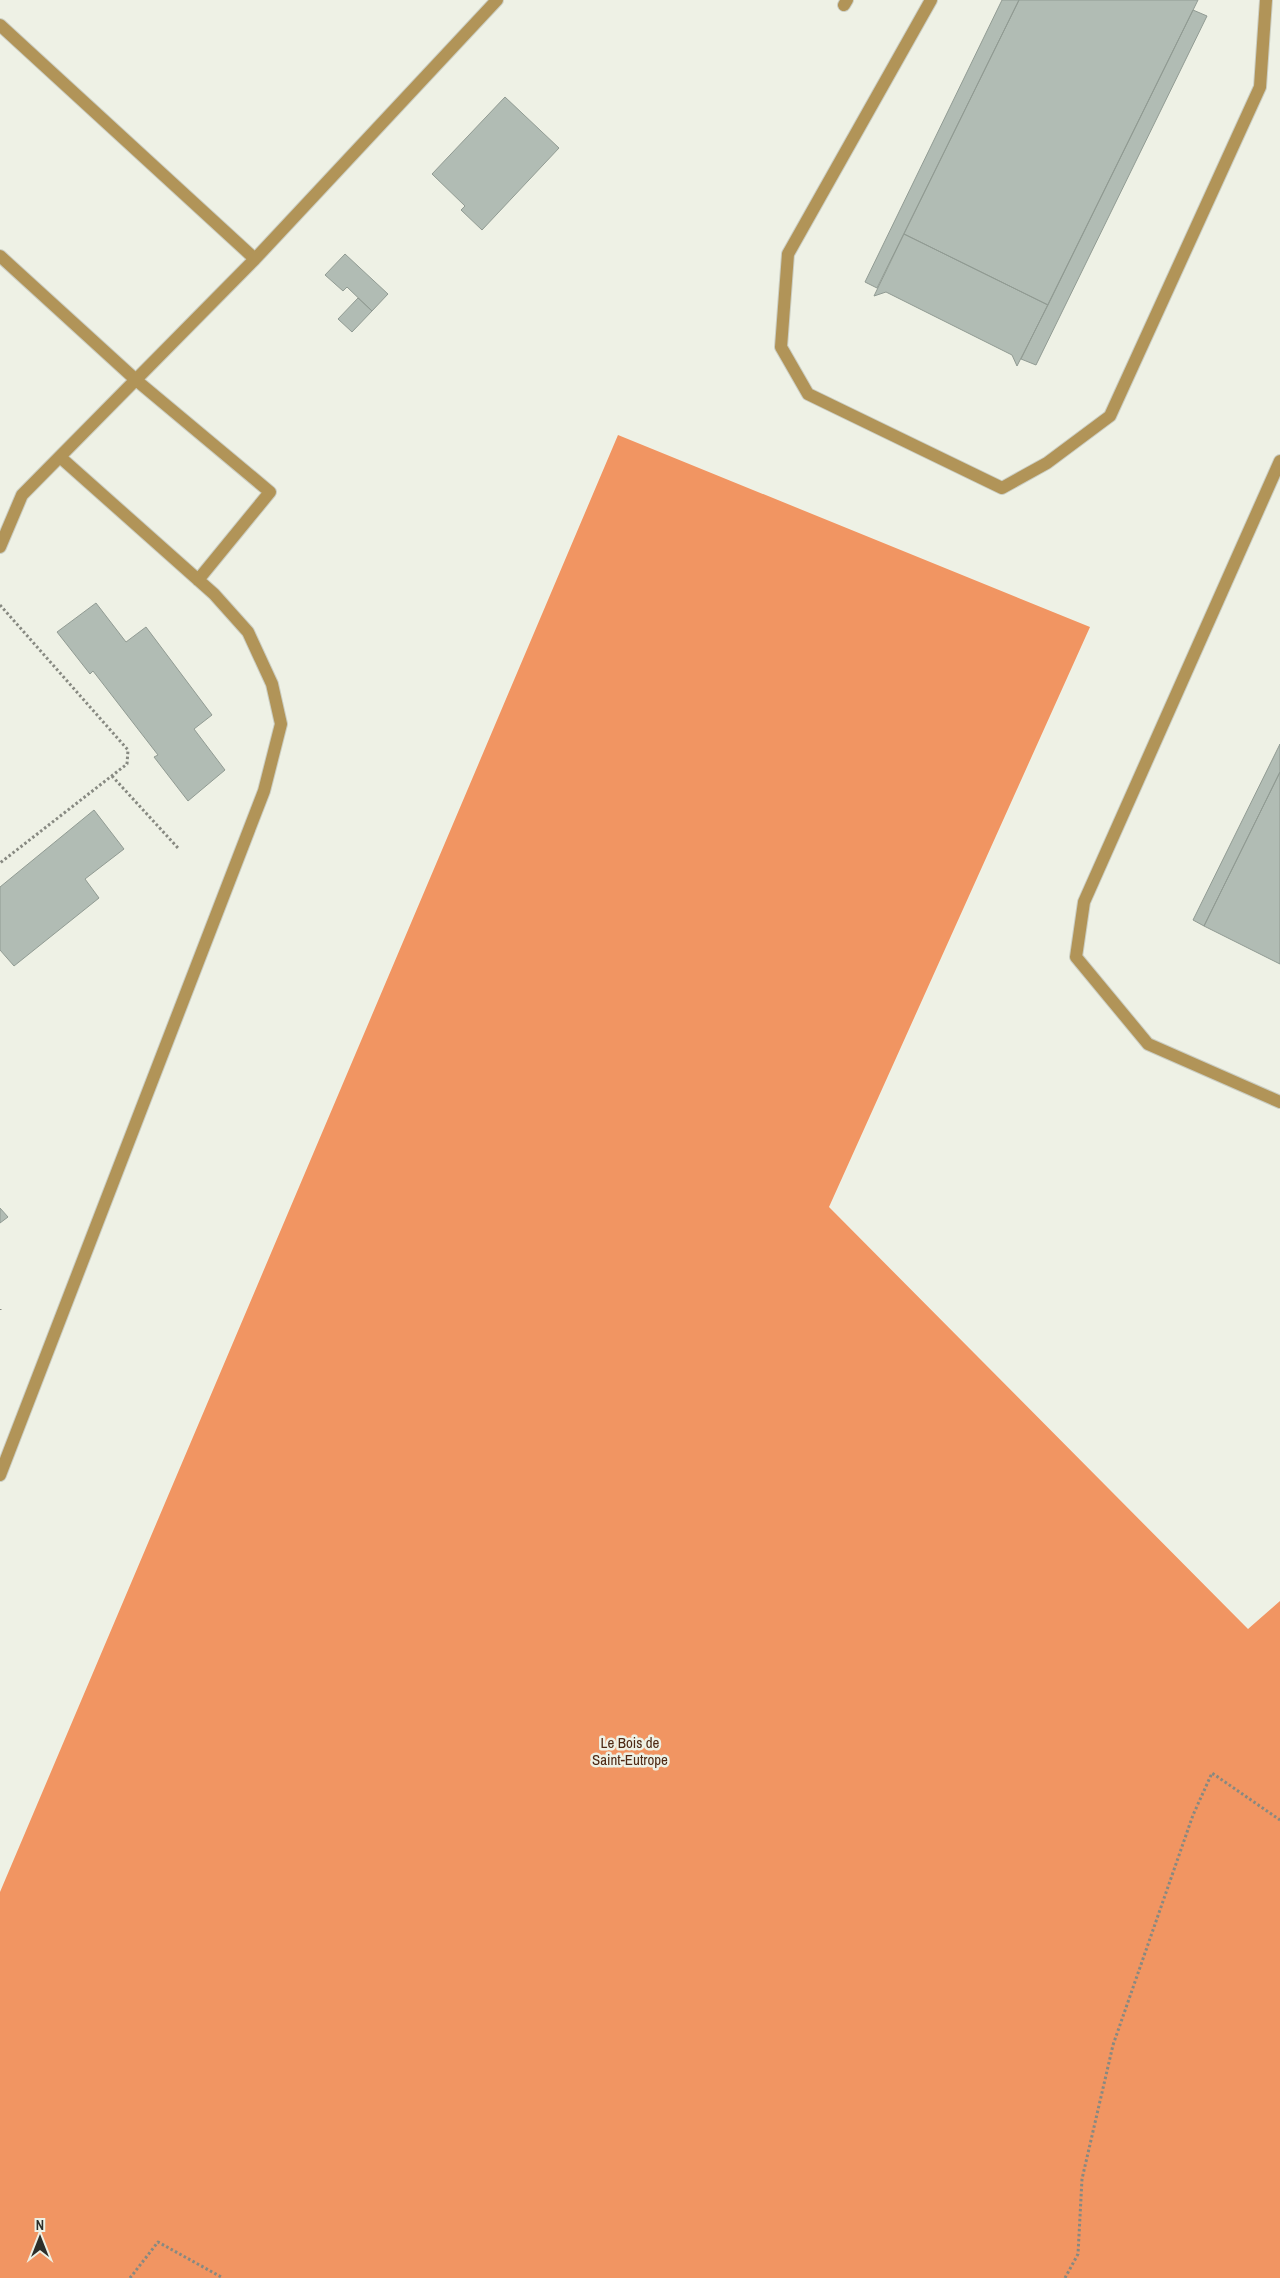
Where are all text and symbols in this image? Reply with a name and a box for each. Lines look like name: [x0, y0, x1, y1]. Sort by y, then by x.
park label: Le Bois de Saint-Eutrope: [592, 1732, 668, 1770]
north arrow: [15, 2213, 65, 2263]
text: N: [36, 2216, 44, 2234]

